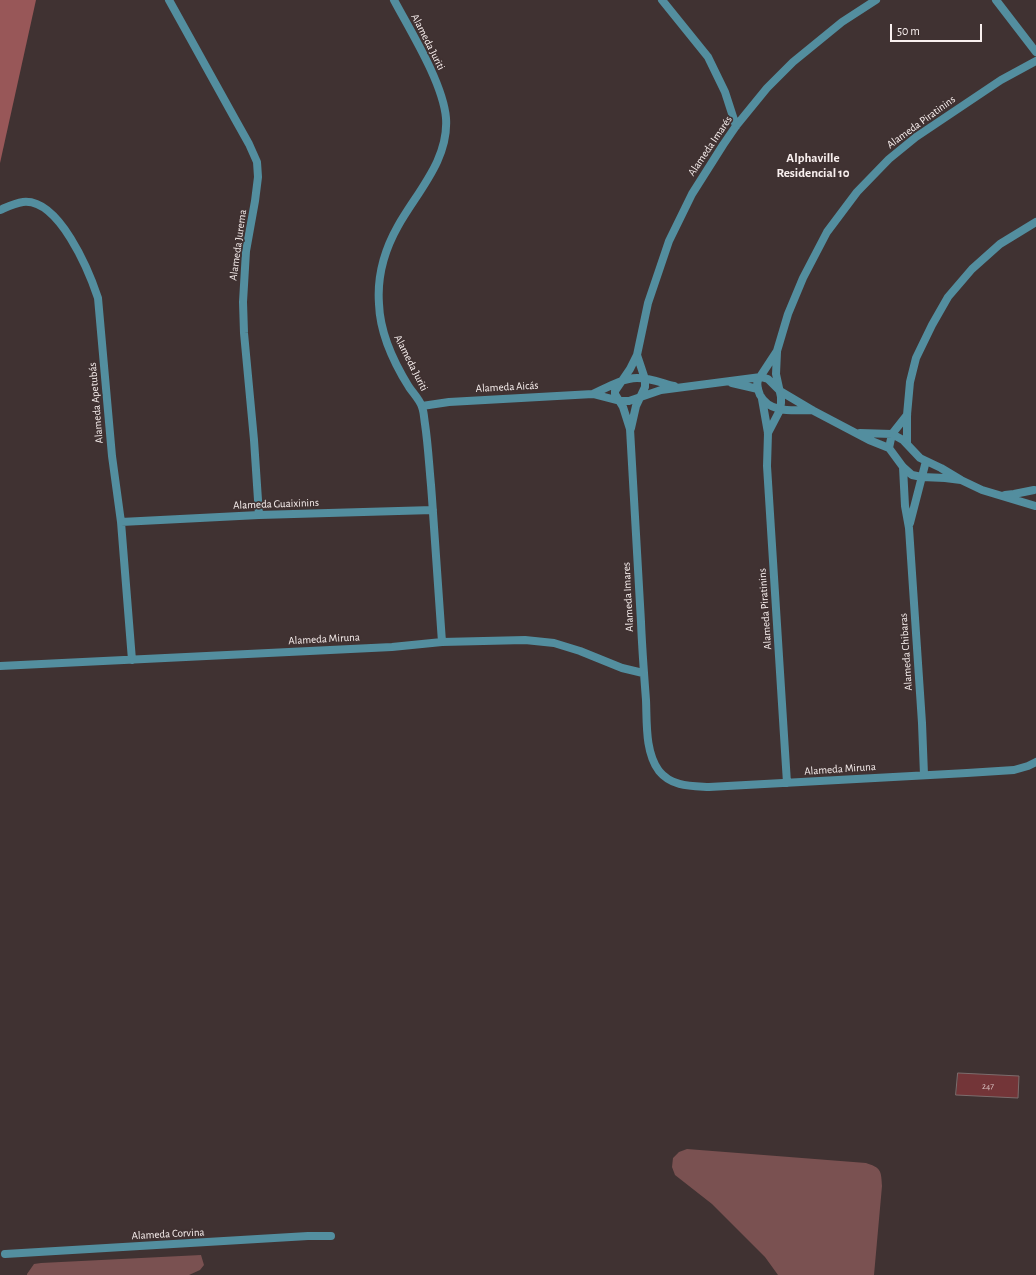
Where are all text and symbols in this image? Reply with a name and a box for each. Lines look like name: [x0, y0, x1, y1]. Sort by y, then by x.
street label: Alameda Juriti: [408, 12, 448, 72]
scale bar: [892, 16, 984, 42]
text: 50 m: [897, 25, 920, 37]
street label: Alameda Piratinins: [884, 93, 958, 151]
street label: Alameda Imarés: [685, 113, 735, 179]
district label: Alphaville Residencial 10: [776, 150, 850, 181]
street label: Alameda Jurema: [226, 209, 250, 281]
street label: Alameda Juriti: [391, 333, 431, 393]
street label: Alameda Apetubás: [86, 362, 106, 444]
street label: Alameda Aicás: [475, 379, 539, 395]
street label: Alameda Guaixinins: [233, 496, 319, 512]
street label: Alameda Imares: [620, 562, 636, 632]
street label: Alameda Piratinins: [756, 568, 774, 650]
street label: Alameda Chibaras: [897, 613, 915, 691]
street label: Alameda Miruna: [288, 631, 360, 647]
street label: Alameda Miruna: [804, 760, 876, 778]
house number: 247: [982, 1081, 994, 1091]
street label: Alameda Corvina: [131, 1225, 205, 1243]

